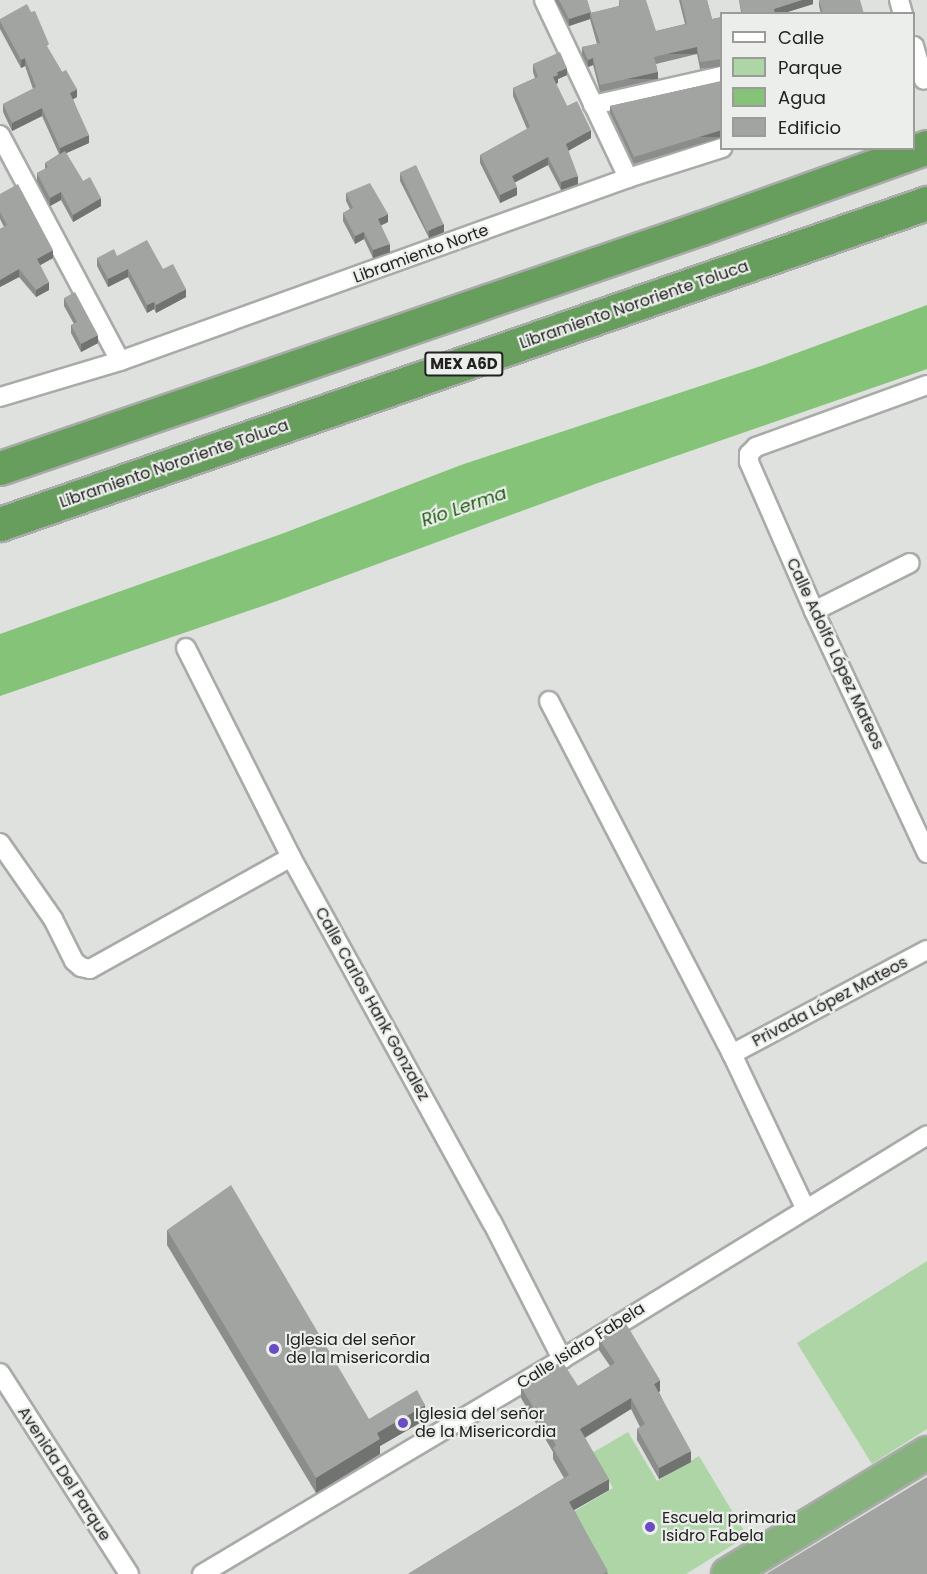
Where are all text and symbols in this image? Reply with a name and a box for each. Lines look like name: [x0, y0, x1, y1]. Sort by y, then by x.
legend: [720, 12, 915, 150]
text: Calle: [778, 25, 824, 50]
text: Parque: [778, 55, 842, 80]
text: Agua: [778, 85, 826, 110]
text: Edificio: [778, 115, 841, 140]
street label: Libramiento Norte: [351, 221, 491, 287]
street label: Libramiento Nororiente Toluca: [517, 257, 751, 353]
road number: MEX A6D: [424, 352, 504, 376]
street label: Libramiento Nororiente Toluca: [57, 416, 291, 512]
water label: Río Lerma: [419, 482, 509, 532]
street label: Calle Adolfo López Mateos: [782, 555, 888, 753]
street label: Calle Carlos Hank Gonzalez: [311, 904, 433, 1104]
street label: Privada López Mateos: [749, 953, 911, 1051]
street label: Calle Isidro Fabela: [514, 1299, 648, 1393]
place label: Iglesia del señor de la misericordia: [286, 1330, 430, 1368]
marker: Iglesia del señor de la misericordia: [267, 1342, 281, 1356]
street label: Avenida Del Parque: [13, 1403, 115, 1545]
place label: Iglesia del señor de la Misericordia: [415, 1404, 556, 1442]
marker: Iglesia del señor de la Misericordia: [396, 1416, 410, 1430]
place label: Escuela primaria Isidro Fabela: [662, 1508, 796, 1546]
marker: Escuela primaria Isidro Fabela: [643, 1520, 657, 1534]

